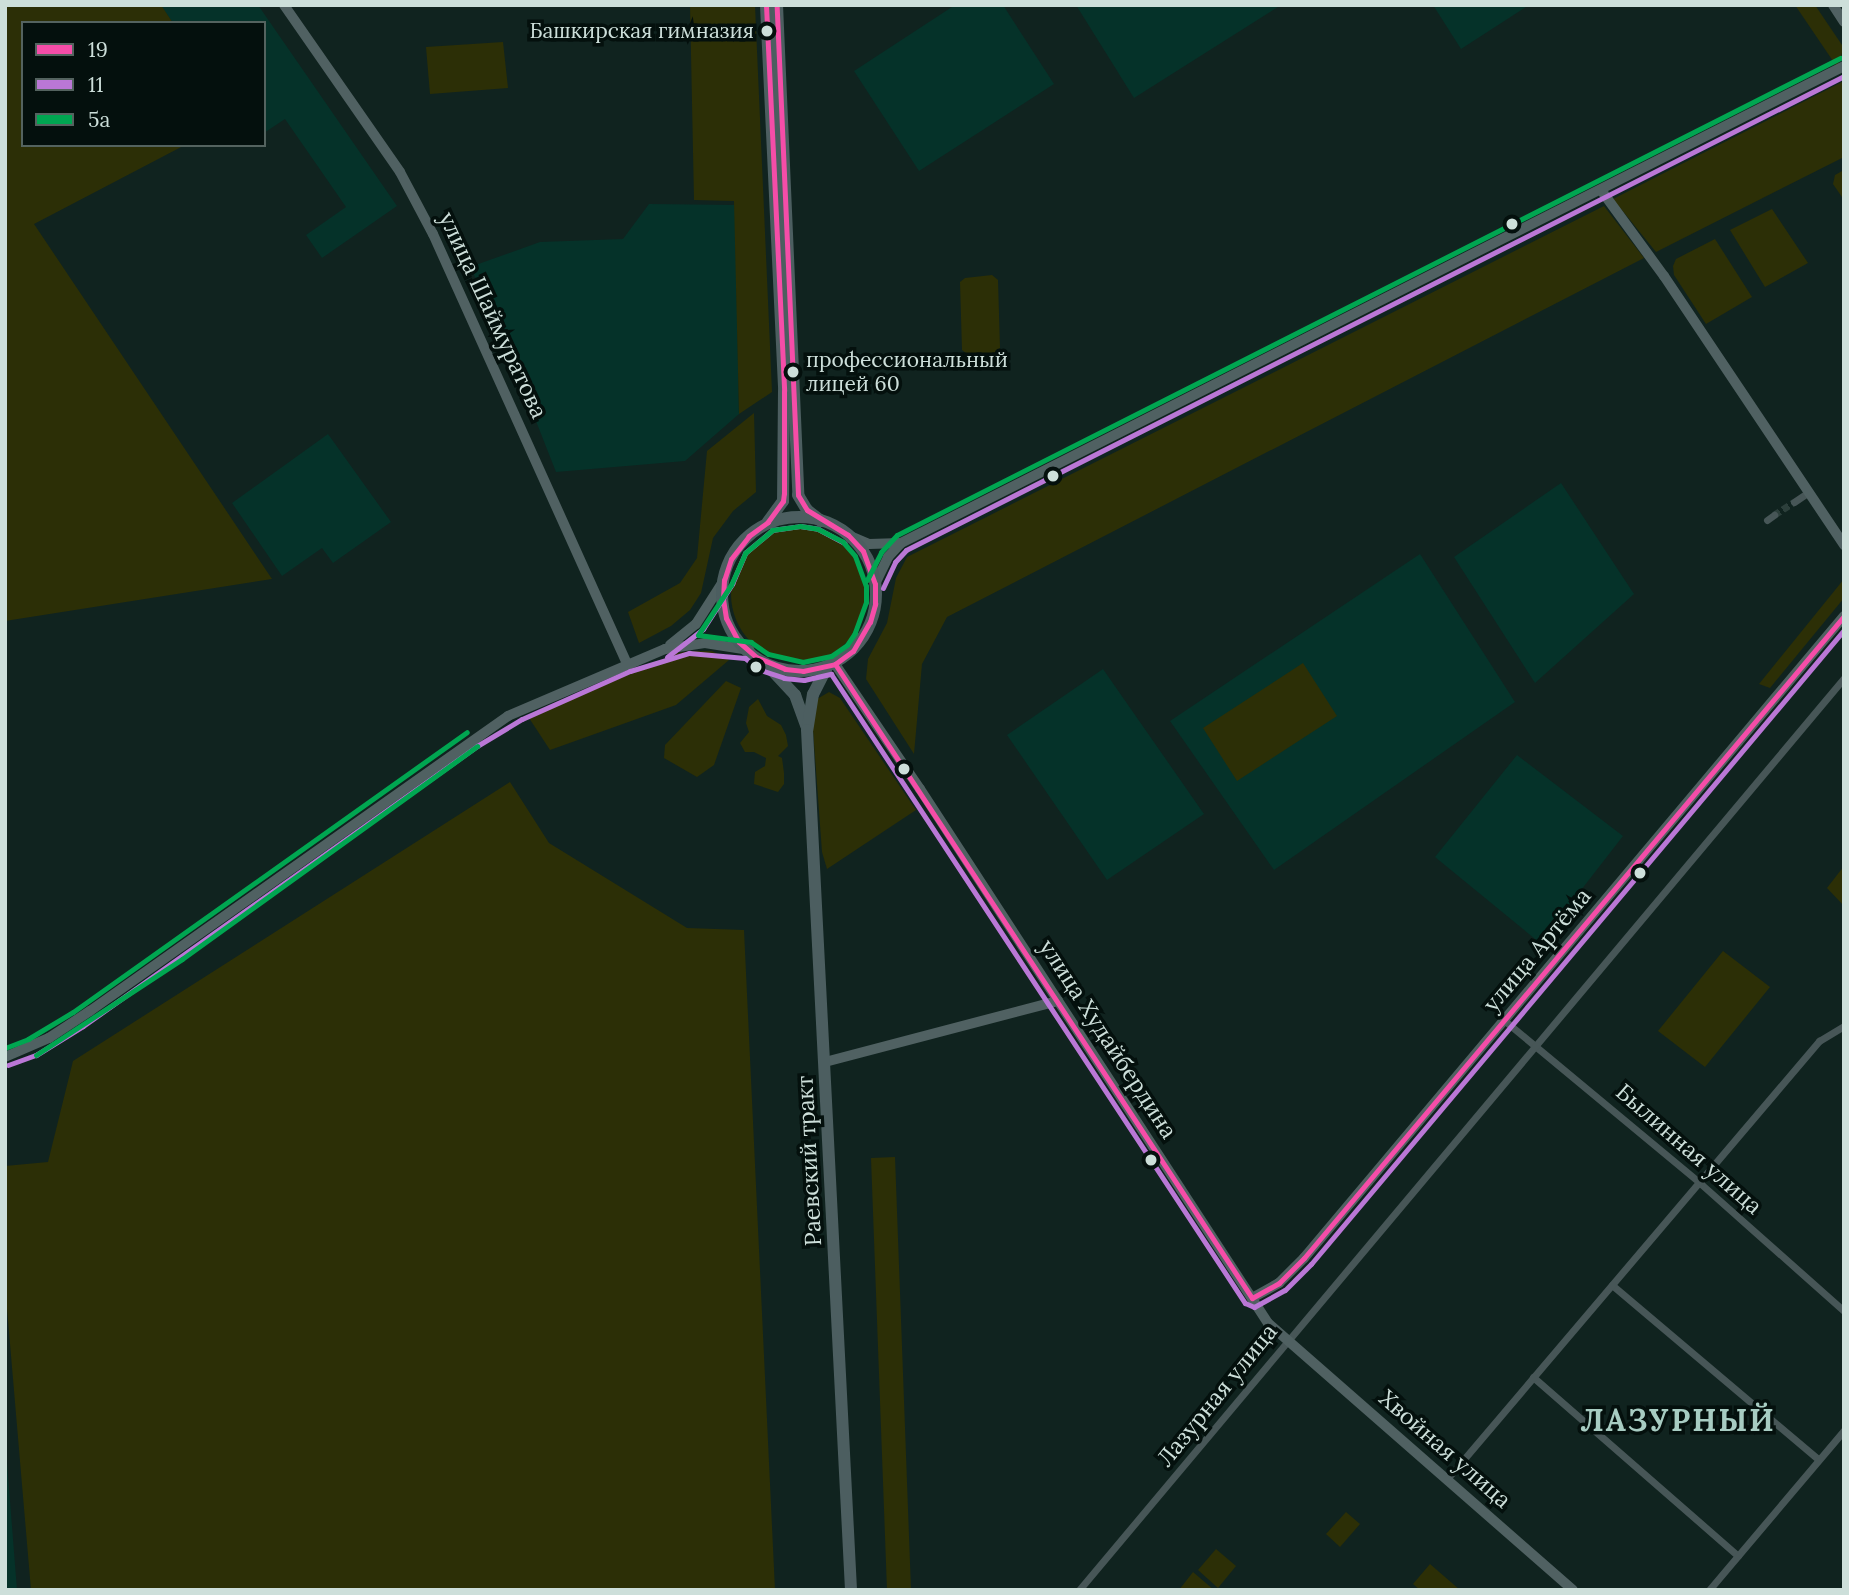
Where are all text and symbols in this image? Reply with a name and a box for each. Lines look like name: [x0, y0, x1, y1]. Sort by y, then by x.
place label: Башкирская гимназия: [529, 18, 754, 44]
legend: [21, 21, 266, 147]
marker: Башкирская гимназия: [760, 24, 774, 38]
text: 19: [88, 36, 108, 63]
text: 11: [88, 71, 103, 98]
text: 5а: [88, 106, 110, 133]
street label: улица Шаймуратова: [433, 207, 553, 423]
unlabelled marker: [1505, 217, 1519, 231]
place label: профессиональный лицей 60: [806, 347, 1008, 397]
marker: профессиональный лицей 60: [786, 365, 800, 379]
unlabelled marker: [1046, 469, 1060, 483]
unlabelled marker: [749, 660, 763, 674]
unlabelled marker: [897, 762, 911, 776]
unlabelled marker: [1633, 866, 1647, 880]
street label: улица Артёма: [1477, 883, 1597, 1017]
street label: улица Худайбердина: [1033, 934, 1183, 1144]
street label: Раевский тракт: [791, 1075, 827, 1247]
street label: Былинная улица: [1610, 1078, 1768, 1220]
unlabelled marker: [1144, 1153, 1158, 1167]
street label: Лазурная улица: [1151, 1318, 1283, 1472]
street label: Хвойная улица: [1373, 1384, 1517, 1514]
district label: ЛАЗУРНЫЙ: [1581, 1402, 1775, 1438]

